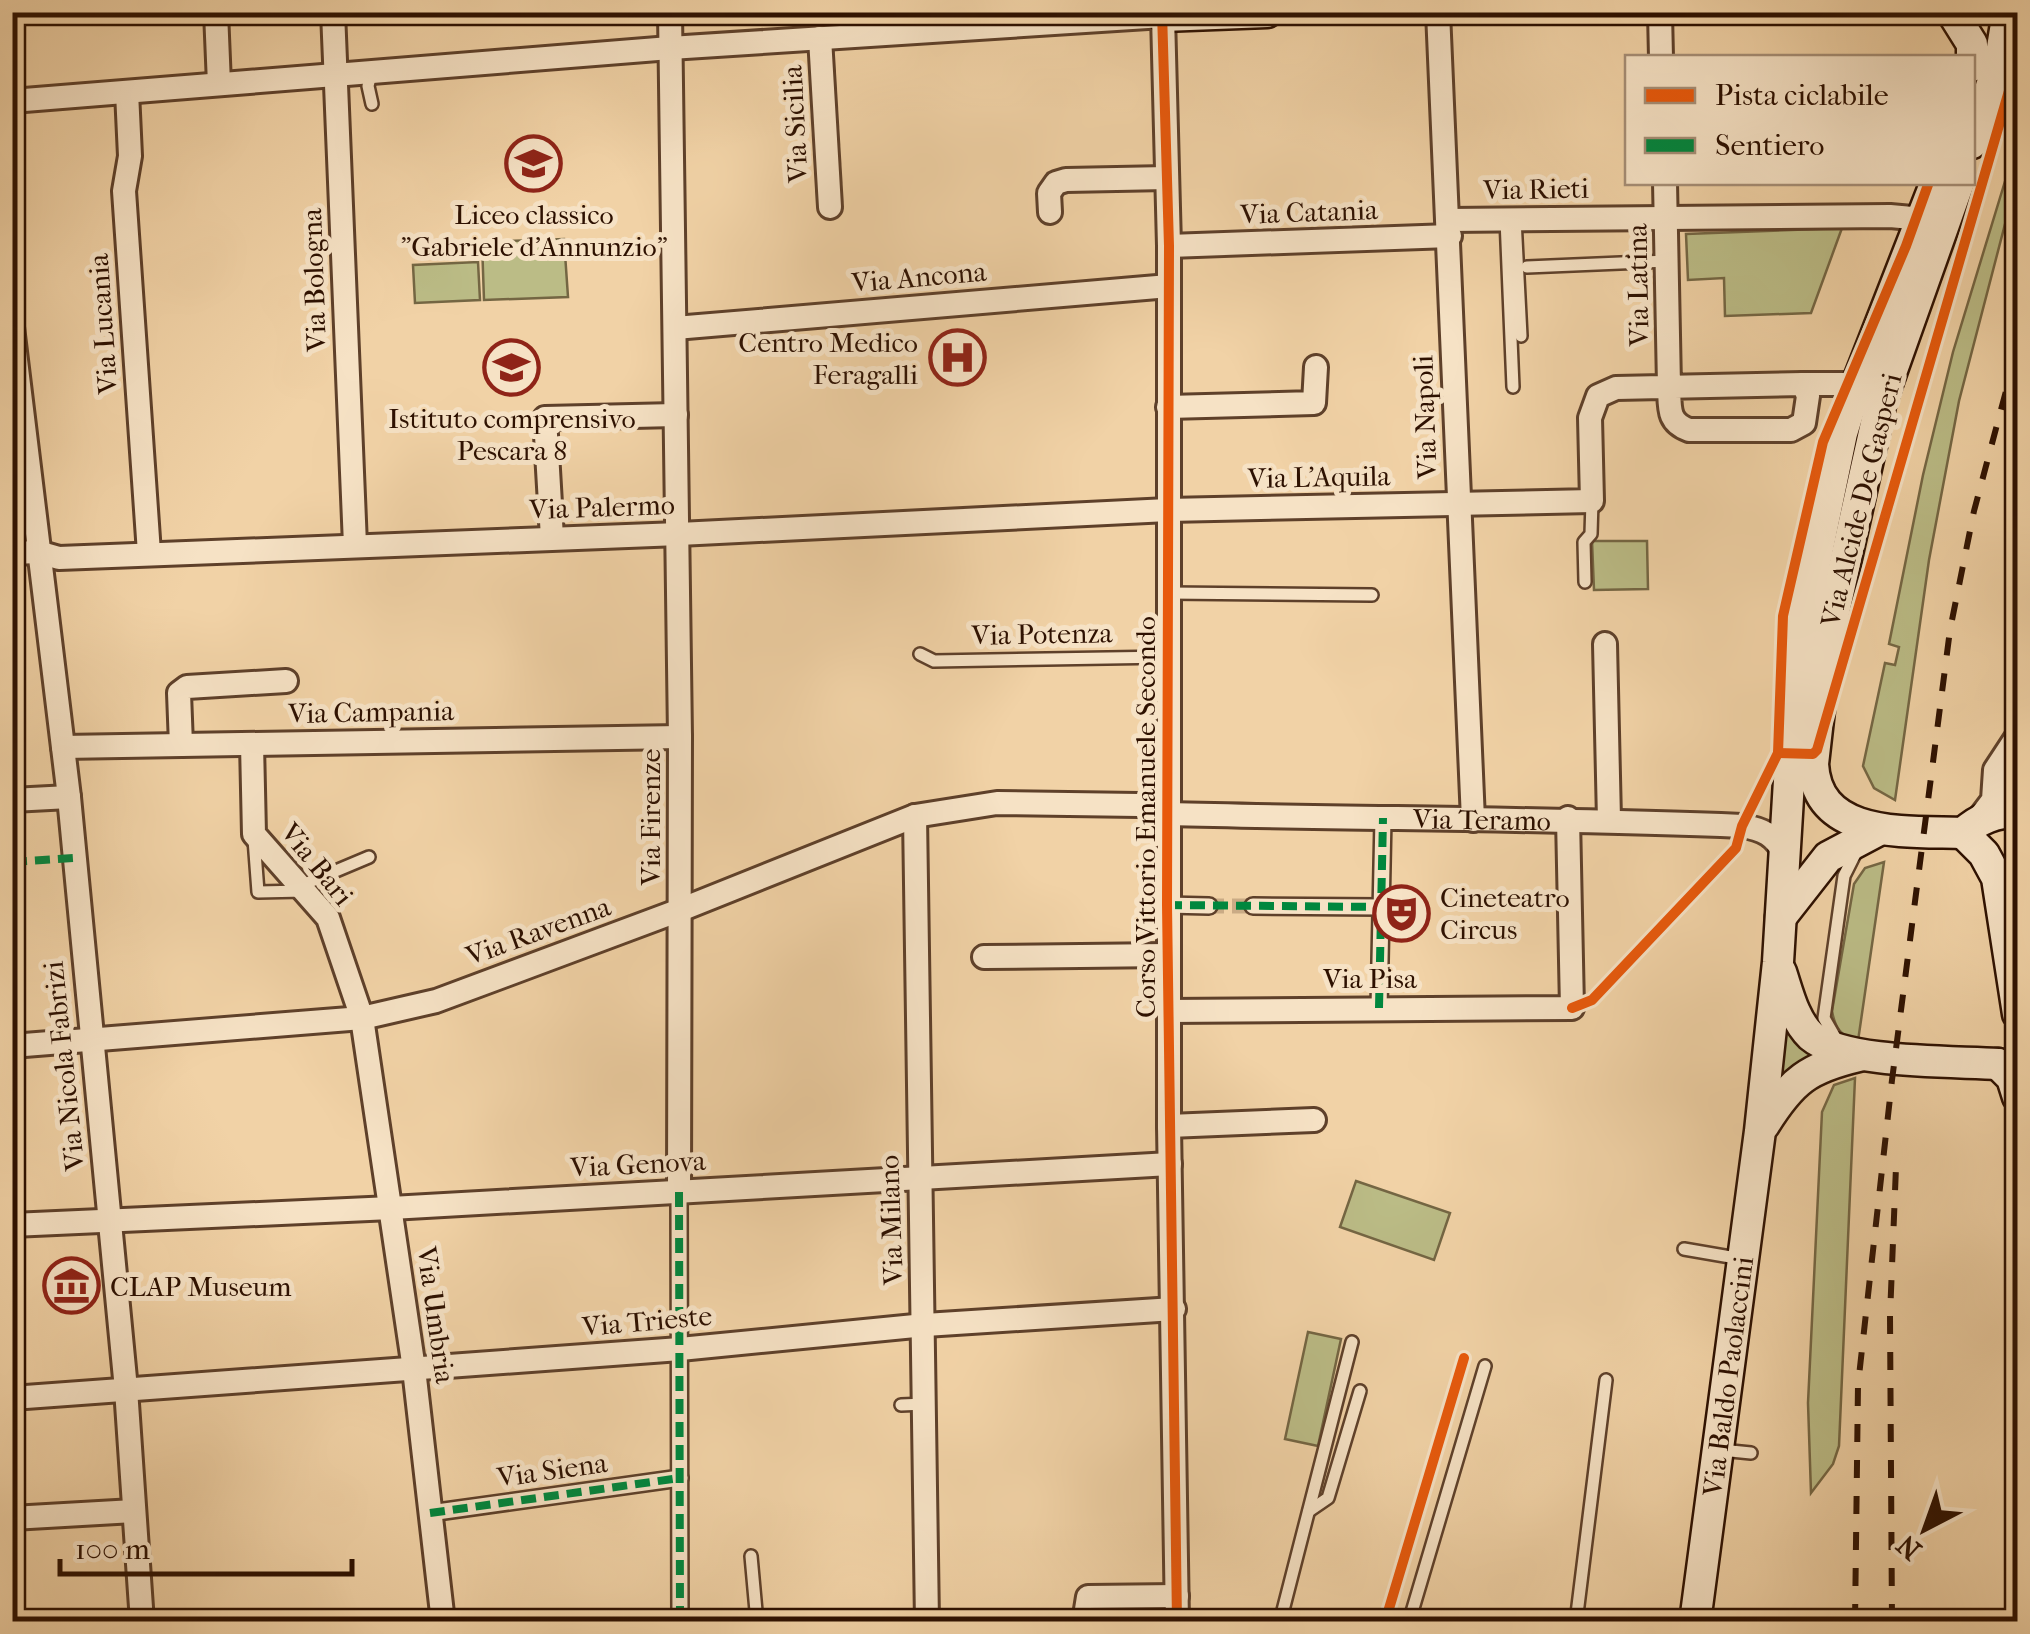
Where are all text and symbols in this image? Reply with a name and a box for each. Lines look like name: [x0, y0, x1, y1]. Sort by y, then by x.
legend: [1625, 55, 1975, 185]
street label: Via Sicilia: [775, 63, 815, 184]
text: Pista ciclabile: [1715, 78, 1889, 113]
text: Sentiero: [1715, 128, 1825, 163]
school or university icon: Liceo classico "Gabriele d'Annunzio": [504, 133, 564, 193]
street label: Via Rieti: [1482, 172, 1589, 206]
street label: Via Catania: [1239, 193, 1379, 231]
place label: Liceo classico "Gabriele d'Annunzio": [400, 198, 668, 263]
street label: Via Bologna: [295, 207, 333, 353]
street label: Via Latina: [1620, 222, 1656, 348]
street label: Via Lucania: [82, 252, 124, 396]
street label: Via Ancona: [849, 255, 989, 299]
place label: Centro Medico Feragalli: [738, 326, 918, 391]
hospital icon: Centro Medico Feragalli: [927, 328, 987, 388]
school or university icon: Istituto comprensivo Pescara 8: [482, 337, 542, 397]
street label: Via Napoli: [1406, 354, 1444, 481]
street label: Via Alcide De Gasperi: [1813, 370, 1908, 631]
place label: Istituto comprensivo Pescara 8: [388, 402, 636, 467]
street label: Via L'Aquila: [1246, 459, 1392, 495]
street label: Via Palermo: [528, 488, 675, 526]
street label: Via Potenza: [970, 616, 1114, 652]
street label: Corso Vittorio Emanuele Secondo: [1129, 616, 1162, 1018]
street label: Via Campania: [287, 694, 455, 730]
street label: Via Firenze: [634, 748, 667, 886]
street label: Via Teramo: [1412, 802, 1551, 837]
street label: Via Bari: [273, 815, 360, 912]
place label: Cineteatro Circus: [1440, 881, 1570, 946]
theatre icon: Cineteatro Circus: [1371, 883, 1431, 943]
street label: Via Ravenna: [460, 889, 616, 973]
street label: Via Nicola Fabrizi: [37, 960, 92, 1173]
street label: Via Pisa: [1322, 962, 1418, 995]
street label: Via Genova: [568, 1144, 708, 1184]
street label: Via Milano: [872, 1154, 910, 1287]
street label: Via Umbria: [410, 1243, 462, 1387]
street label: Via Baldo Paolaccini: [1695, 1254, 1760, 1499]
museum icon: CLAP Museum: [41, 1256, 101, 1316]
place label: CLAP Museum: [110, 1270, 292, 1303]
street label: Via Trieste: [580, 1299, 714, 1343]
street label: Via Siena: [494, 1446, 610, 1494]
north arrow: [1875, 1479, 1975, 1579]
scale bar: [60, 1514, 352, 1576]
text: N: [1890, 1528, 1928, 1567]
text: 100 m: [75, 1532, 150, 1567]

